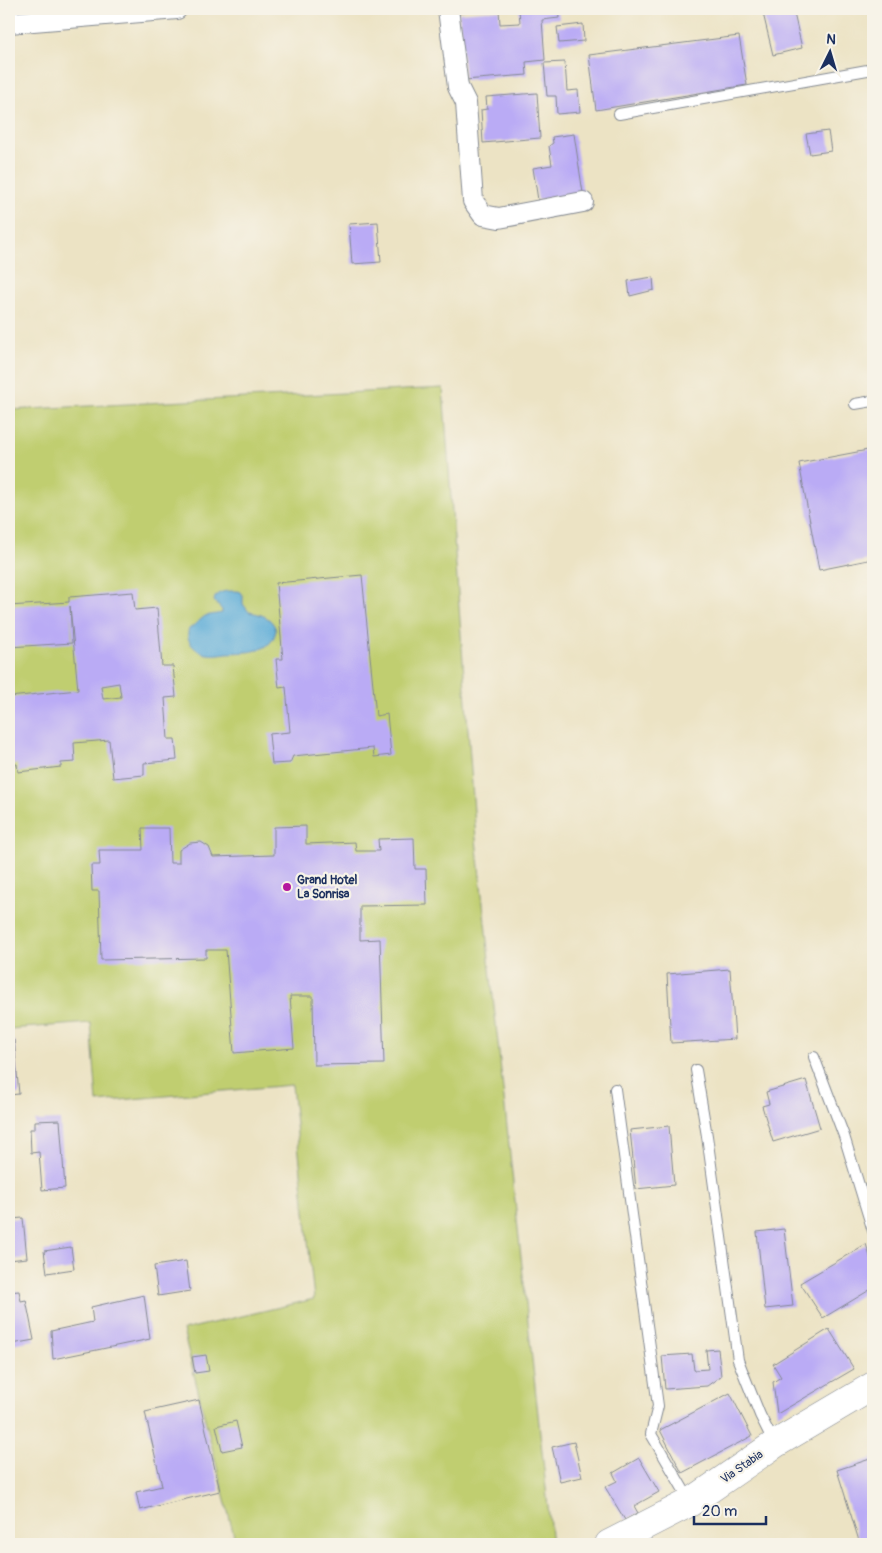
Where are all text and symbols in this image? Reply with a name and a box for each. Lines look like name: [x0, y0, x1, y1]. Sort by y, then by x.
north arrow: [804, 28, 854, 78]
text: N: [826, 31, 837, 48]
place label: Grand Hotel La Sonrisa: [297, 873, 358, 902]
marker: Grand Hotel La Sonrisa: [281, 881, 293, 893]
street label: Via Stabia: [718, 1447, 767, 1487]
scale bar: [694, 1493, 767, 1525]
text: 20 m: [702, 1502, 737, 1521]

